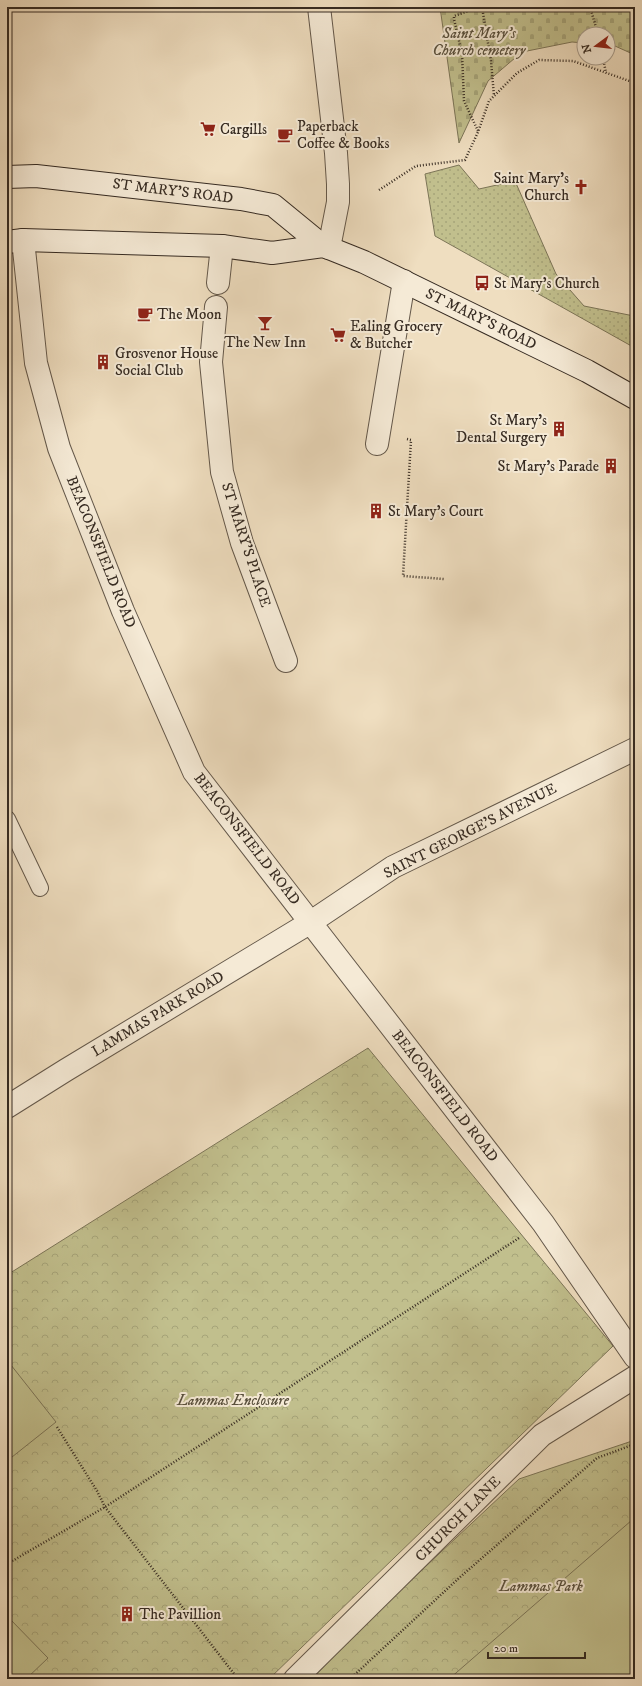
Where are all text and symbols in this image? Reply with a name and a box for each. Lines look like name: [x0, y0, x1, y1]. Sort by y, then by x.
park label: Saint Mary's Church cemetery: [433, 24, 526, 60]
north arrow: [576, 26, 616, 66]
text: N: [579, 42, 595, 55]
place label: Paperback Coffee & Books: [297, 117, 390, 153]
supermarket icon: Cargills: [199, 120, 217, 138]
place label: Cargills: [220, 120, 267, 139]
cafe icon: Paperback Coffee & Books: [276, 126, 294, 144]
place label: Saint Mary's Church: [494, 169, 569, 205]
street label: ST MARY'S ROAD: [112, 174, 234, 208]
church icon: Saint Mary's Church: [572, 178, 590, 196]
bus stop icon: St Mary's Church: [473, 274, 491, 292]
place label: St Mary's Church: [494, 274, 600, 293]
street label: ST MARY'S ROAD: [422, 284, 540, 354]
cafe icon: The Moon: [136, 305, 154, 323]
place label: The Moon: [157, 305, 222, 324]
bar icon: The New Inn: [256, 314, 274, 332]
place label: Ealing Grocery & Butcher: [350, 317, 443, 353]
supermarket icon: Ealing Grocery & Butcher: [329, 326, 347, 344]
place label: The New Inn: [224, 333, 306, 352]
place label: Grosvenor House Social Club: [115, 344, 218, 380]
building icon: Grosvenor House Social Club: [94, 353, 112, 371]
place label: St Mary's Dental Surgery: [456, 411, 548, 447]
building icon: St Mary's Dental Surgery: [550, 420, 568, 438]
place label: St Mary's Parade: [498, 457, 599, 476]
building icon: St Mary's Parade: [602, 457, 620, 475]
street label: BEACONSFIELD ROAD: [62, 473, 140, 631]
street label: ST MARY'S PLACE: [217, 480, 275, 610]
building icon: St Mary's Court: [367, 502, 385, 520]
place label: St Mary's Court: [388, 502, 484, 521]
street label: BEACONSFIELD ROAD: [190, 769, 304, 909]
street label: SAINT GEORGE'S AVENUE: [380, 779, 560, 883]
street label: LAMMAS PARK ROAD: [88, 967, 228, 1061]
street label: BEACONSFIELD ROAD: [388, 1026, 502, 1166]
park label: Lammas Enclosure: [176, 1391, 290, 1410]
street label: CHURCH LANE: [411, 1472, 505, 1566]
park label: Lammas Park: [498, 1577, 584, 1596]
building icon: The Pavillion: [118, 1605, 136, 1623]
place label: The Pavillion: [139, 1605, 221, 1624]
scale bar: [488, 1634, 585, 1660]
text: 20 m: [494, 1641, 518, 1656]

